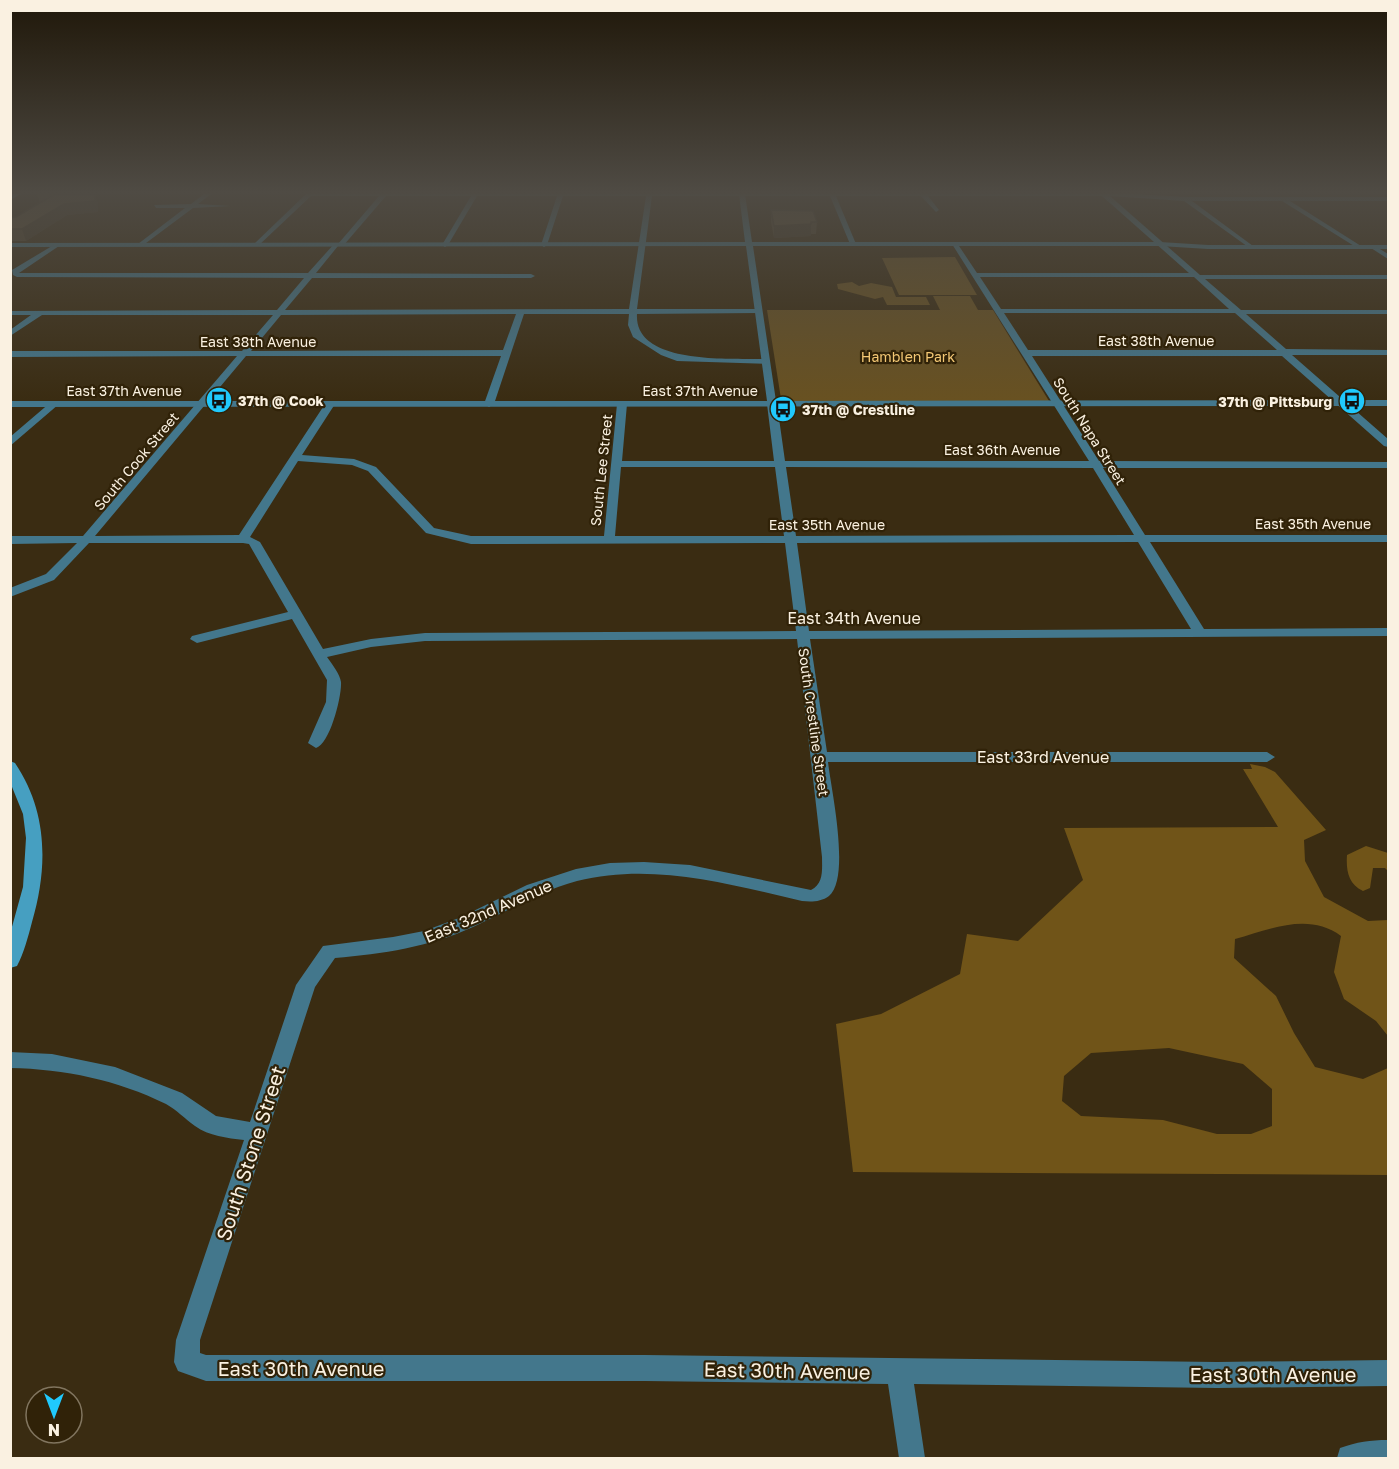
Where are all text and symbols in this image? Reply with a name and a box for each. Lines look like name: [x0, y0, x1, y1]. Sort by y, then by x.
street label: East 38th Avenue: [1098, 332, 1214, 349]
street label: East 38th Avenue: [200, 333, 316, 350]
park label: Hamblen Park: [861, 348, 955, 365]
street label: South Napa Street: [1050, 374, 1130, 488]
street label: East 37th Avenue: [66, 382, 182, 399]
street label: East 37th Avenue: [642, 382, 758, 399]
bus stop icon: 37th @ Cook: [204, 385, 234, 415]
bus stop icon: 37th @ Pittsburg: [1337, 386, 1367, 416]
place label: 37th @ Cook: [238, 392, 324, 409]
place label: 37th @ Pittsburg: [1218, 393, 1332, 410]
bus stop icon: 37th @ Crestline: [768, 394, 798, 424]
place label: 37th @ Crestline: [802, 401, 915, 418]
street label: South Cook Street: [90, 409, 182, 513]
street label: South Lee Street: [587, 413, 615, 527]
street label: East 36th Avenue: [944, 441, 1060, 458]
street label: East 35th Avenue: [1255, 515, 1371, 532]
street label: East 35th Avenue: [769, 516, 885, 533]
street label: East 34th Avenue: [787, 608, 921, 628]
street label: South Crestline Street: [795, 647, 833, 797]
street label: East 33rd Avenue: [977, 747, 1109, 767]
street label: East 32nd Avenue: [421, 875, 555, 947]
street label: South Stone Street: [210, 1062, 290, 1244]
street label: East 30th Avenue: [218, 1356, 384, 1380]
street label: East 30th Avenue: [703, 1357, 871, 1383]
street label: East 30th Avenue: [1190, 1362, 1356, 1386]
north arrow: [24, 1385, 84, 1445]
text: N: [48, 1420, 60, 1440]

